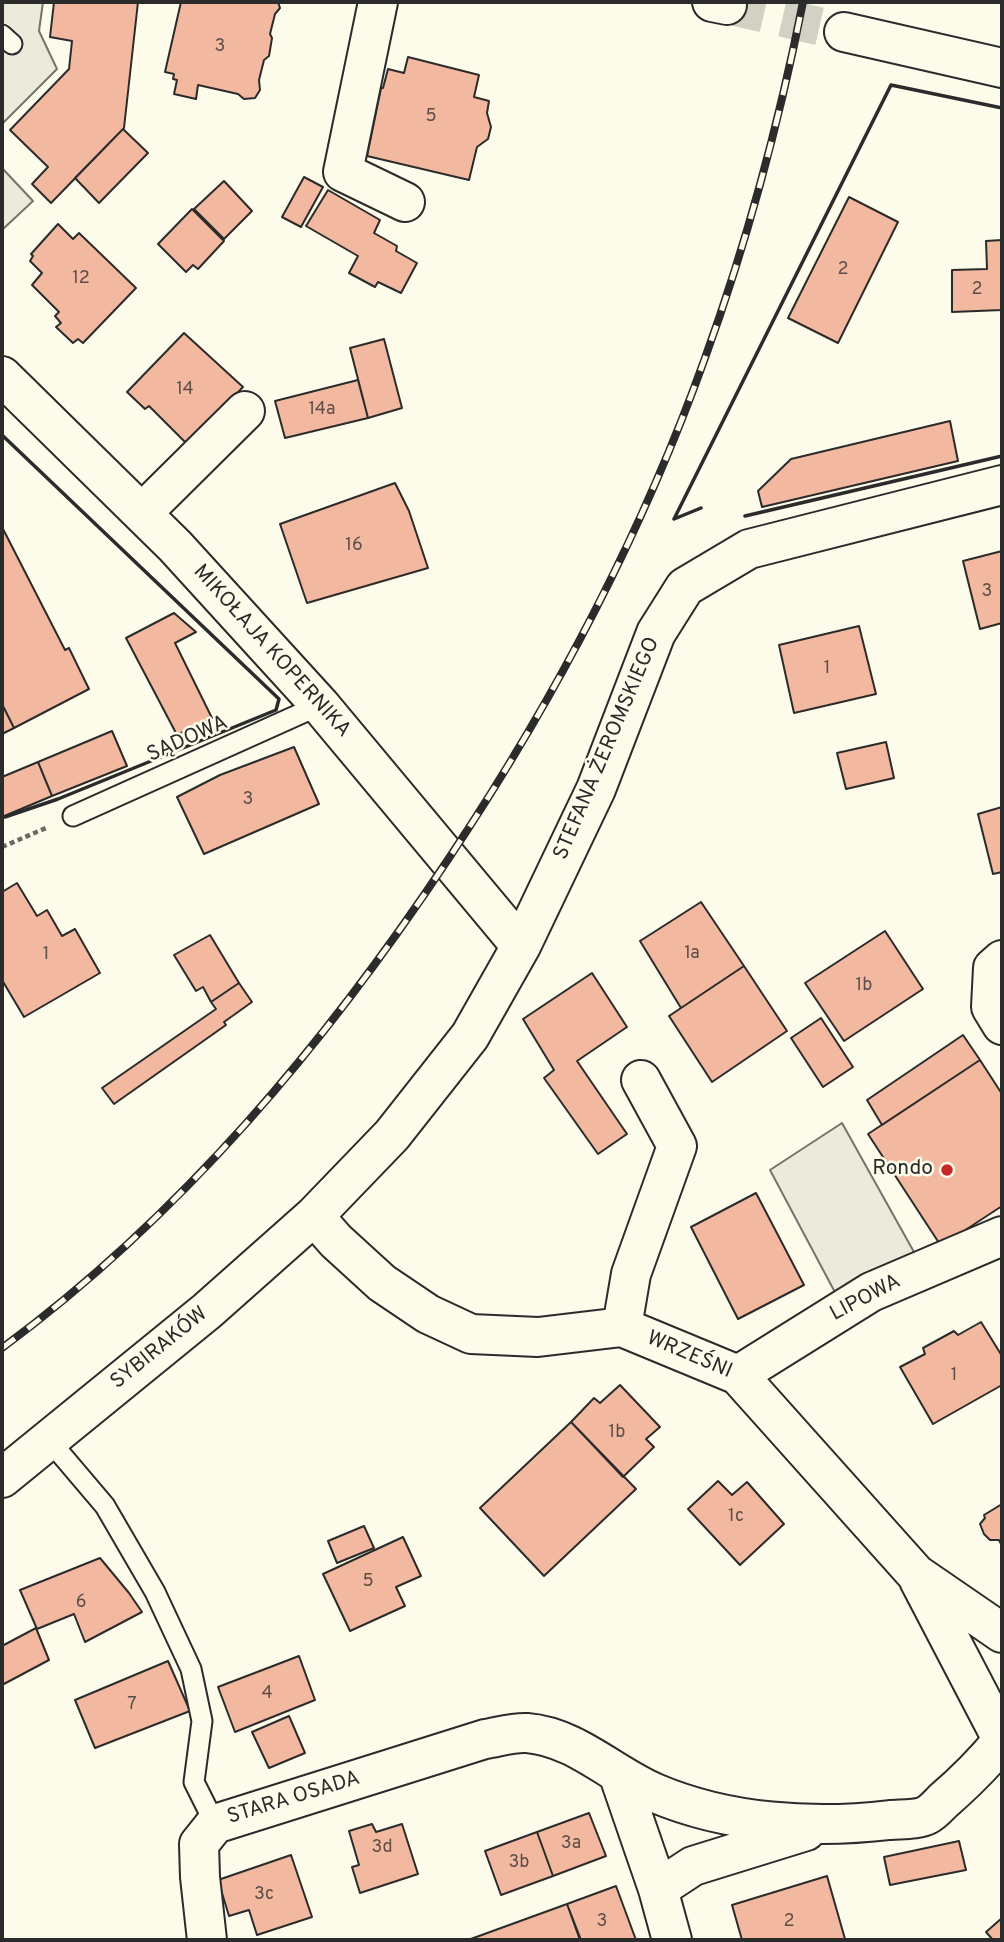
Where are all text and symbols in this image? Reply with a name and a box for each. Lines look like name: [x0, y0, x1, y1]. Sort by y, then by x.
house number: 3: [215, 36, 225, 58]
house number: 5: [425, 106, 437, 128]
house number: 2: [837, 259, 849, 281]
house number: 12: [72, 268, 90, 290]
house number: 2: [971, 279, 983, 301]
house number: 14: [176, 379, 194, 401]
house number: 14a: [309, 399, 335, 421]
house number: 16: [345, 535, 363, 557]
street label: MIKOŁAJA KOPERNIKA: [187, 560, 355, 744]
house number: 3: [982, 581, 992, 603]
street label: STEFANA ŻEROMSKIEGO: [550, 634, 666, 864]
house number: 1: [824, 658, 830, 680]
street label: SĄDOWA: [144, 711, 232, 769]
house number: 3: [243, 789, 253, 811]
house number: 1a: [684, 943, 700, 965]
house number: 1: [43, 944, 49, 966]
house number: 1b: [856, 975, 872, 997]
place label: Rondo: [872, 1157, 933, 1183]
marker: Rondo: [939, 1162, 955, 1178]
street label: LIPOWA: [826, 1270, 906, 1328]
street label: SYBIRAKÓW: [107, 1302, 213, 1396]
street label: WRZEŚNI: [642, 1327, 736, 1385]
house number: 1: [951, 1365, 957, 1387]
house number: 1b: [609, 1422, 625, 1444]
house number: 1c: [728, 1506, 744, 1528]
house number: 5: [362, 1571, 374, 1593]
house number: 6: [76, 1592, 86, 1614]
house number: 4: [261, 1683, 273, 1705]
house number: 7: [127, 1694, 137, 1716]
street label: STARA OSADA: [225, 1767, 363, 1831]
house number: 3a: [561, 1833, 581, 1855]
house number: 3d: [371, 1837, 393, 1859]
house number: 3b: [509, 1852, 529, 1874]
house number: 3c: [254, 1884, 274, 1906]
house number: 3: [597, 1911, 607, 1933]
house number: 2: [783, 1911, 795, 1933]

